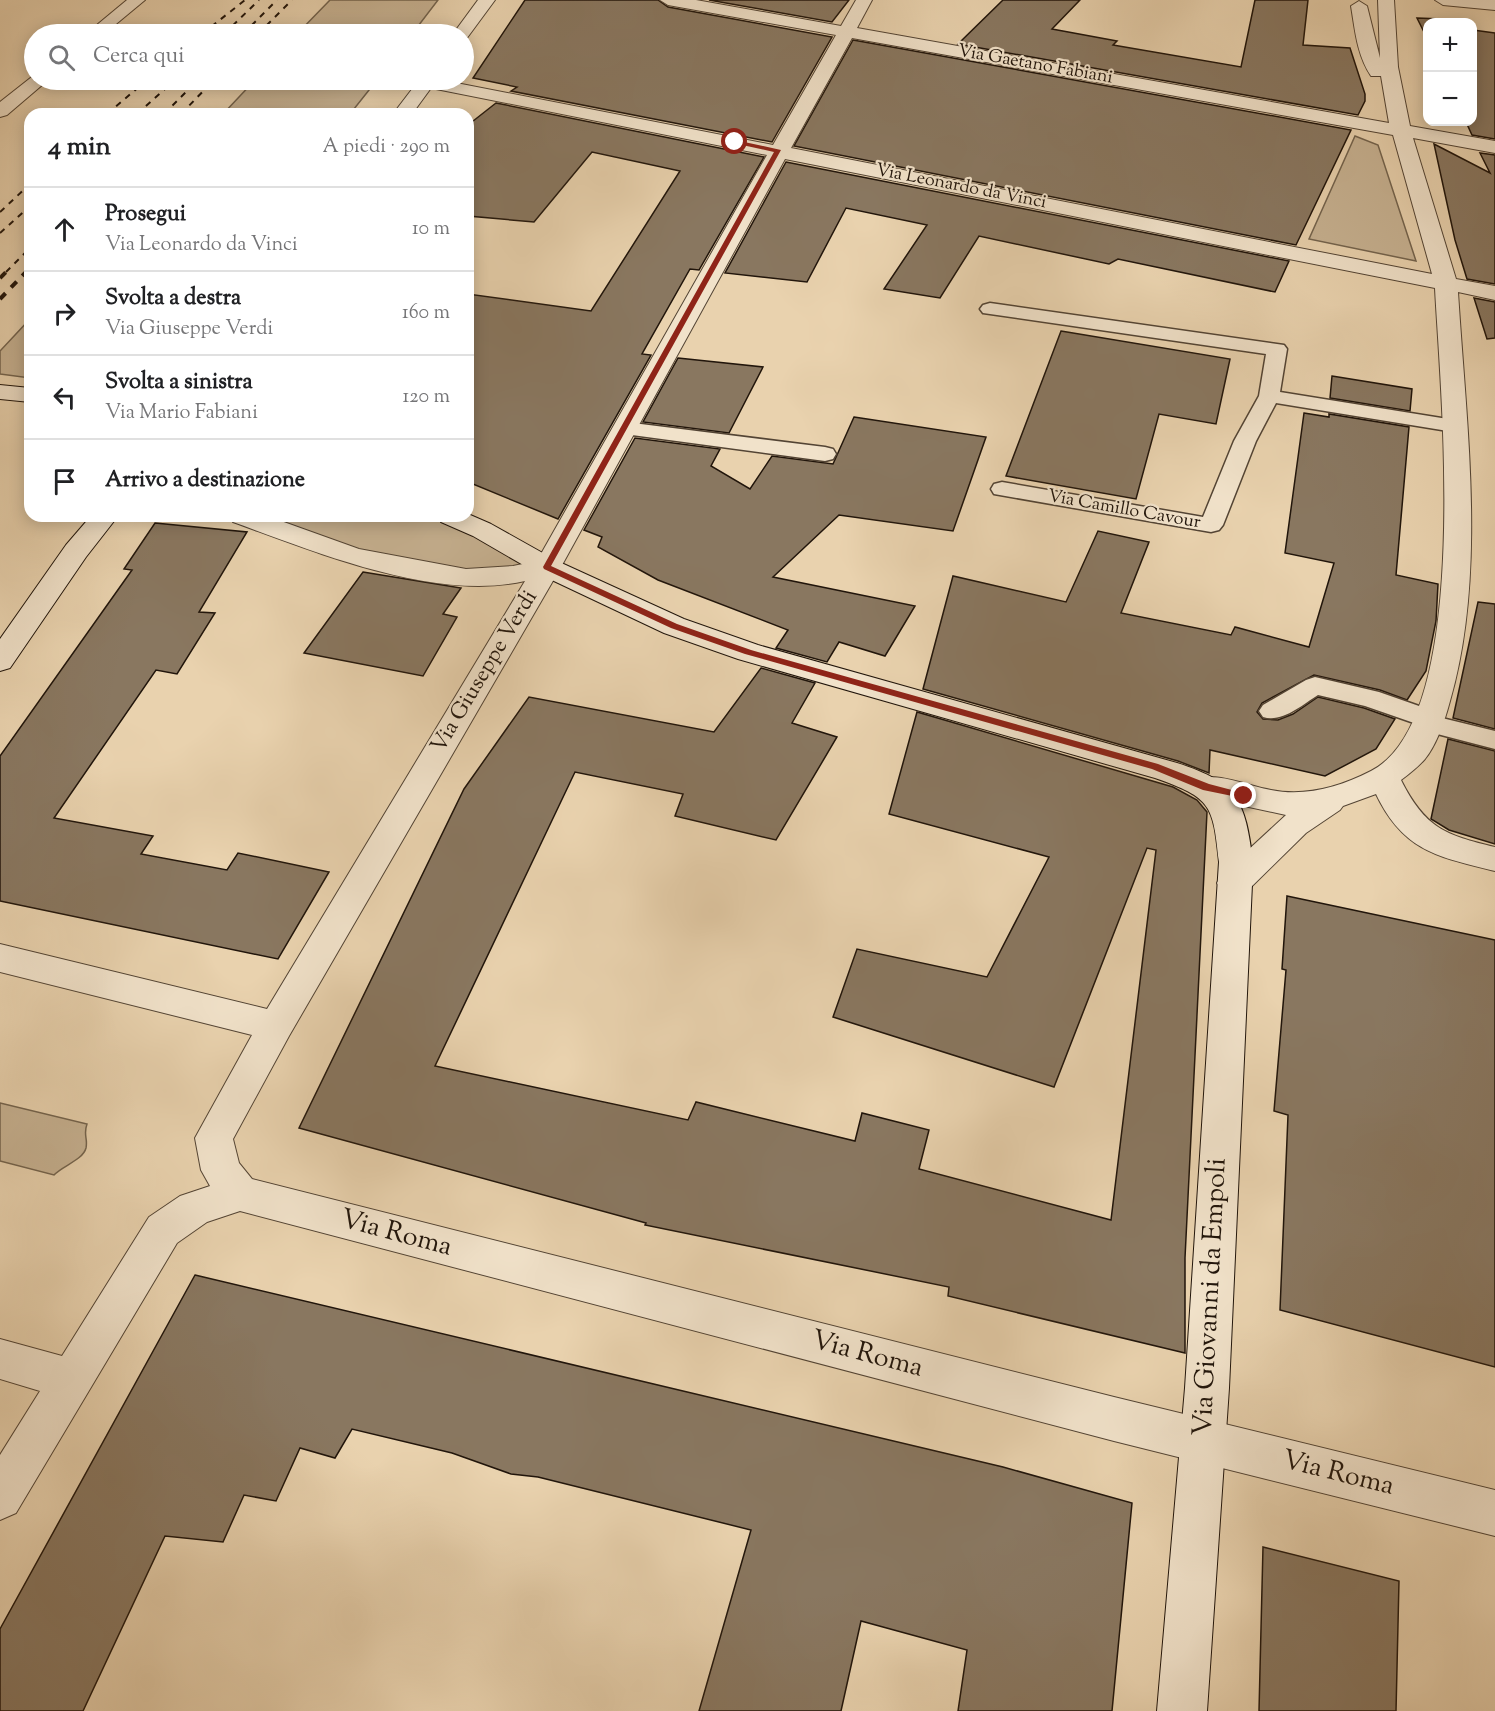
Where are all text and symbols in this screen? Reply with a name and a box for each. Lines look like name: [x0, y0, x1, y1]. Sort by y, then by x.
map controls: [1423, 18, 1477, 126]
button: +: [1423, 18, 1477, 72]
search box: [24, 24, 474, 90]
street label: Via Gaetano Fabiani: [955, 39, 1115, 91]
icon: search: [45, 41, 78, 74]
text: Cerca qui: [93, 41, 184, 73]
button: −: [1423, 72, 1477, 126]
route start: [721, 128, 747, 154]
text: 4 min: [48, 129, 111, 166]
text: A piedi · 290 m: [323, 133, 450, 162]
street label: Via Leonardo da Vinci: [873, 158, 1049, 216]
text: Prosegui: [105, 199, 186, 231]
icon: ahead: [48, 213, 81, 246]
text: 10 m: [412, 215, 450, 244]
text: Via Leonardo da Vinci: [105, 231, 298, 260]
text: Svolta a destra: [105, 283, 241, 315]
icon: right: [48, 297, 81, 330]
text: 160 m: [402, 299, 450, 328]
text: Via Giuseppe Verdi: [105, 315, 273, 344]
text: Svolta a sinistra: [105, 367, 253, 399]
icon: left: [48, 381, 81, 414]
text: 120 m: [402, 383, 450, 412]
text: Via Mario Fabiani: [105, 399, 258, 428]
icon: arrive: [48, 465, 81, 498]
text: Arrivo a destinazione: [105, 465, 305, 497]
street label: Via Camillo Cavour: [1045, 484, 1203, 536]
street label: Via Giuseppe Verdi: [424, 584, 546, 760]
route end: [1230, 782, 1256, 808]
street label: Via Giovanni da Empoli: [1184, 1157, 1238, 1437]
street label: Via Roma: [336, 1200, 456, 1268]
street label: Via Roma: [807, 1321, 927, 1389]
street label: Via Roma: [1278, 1441, 1398, 1507]

